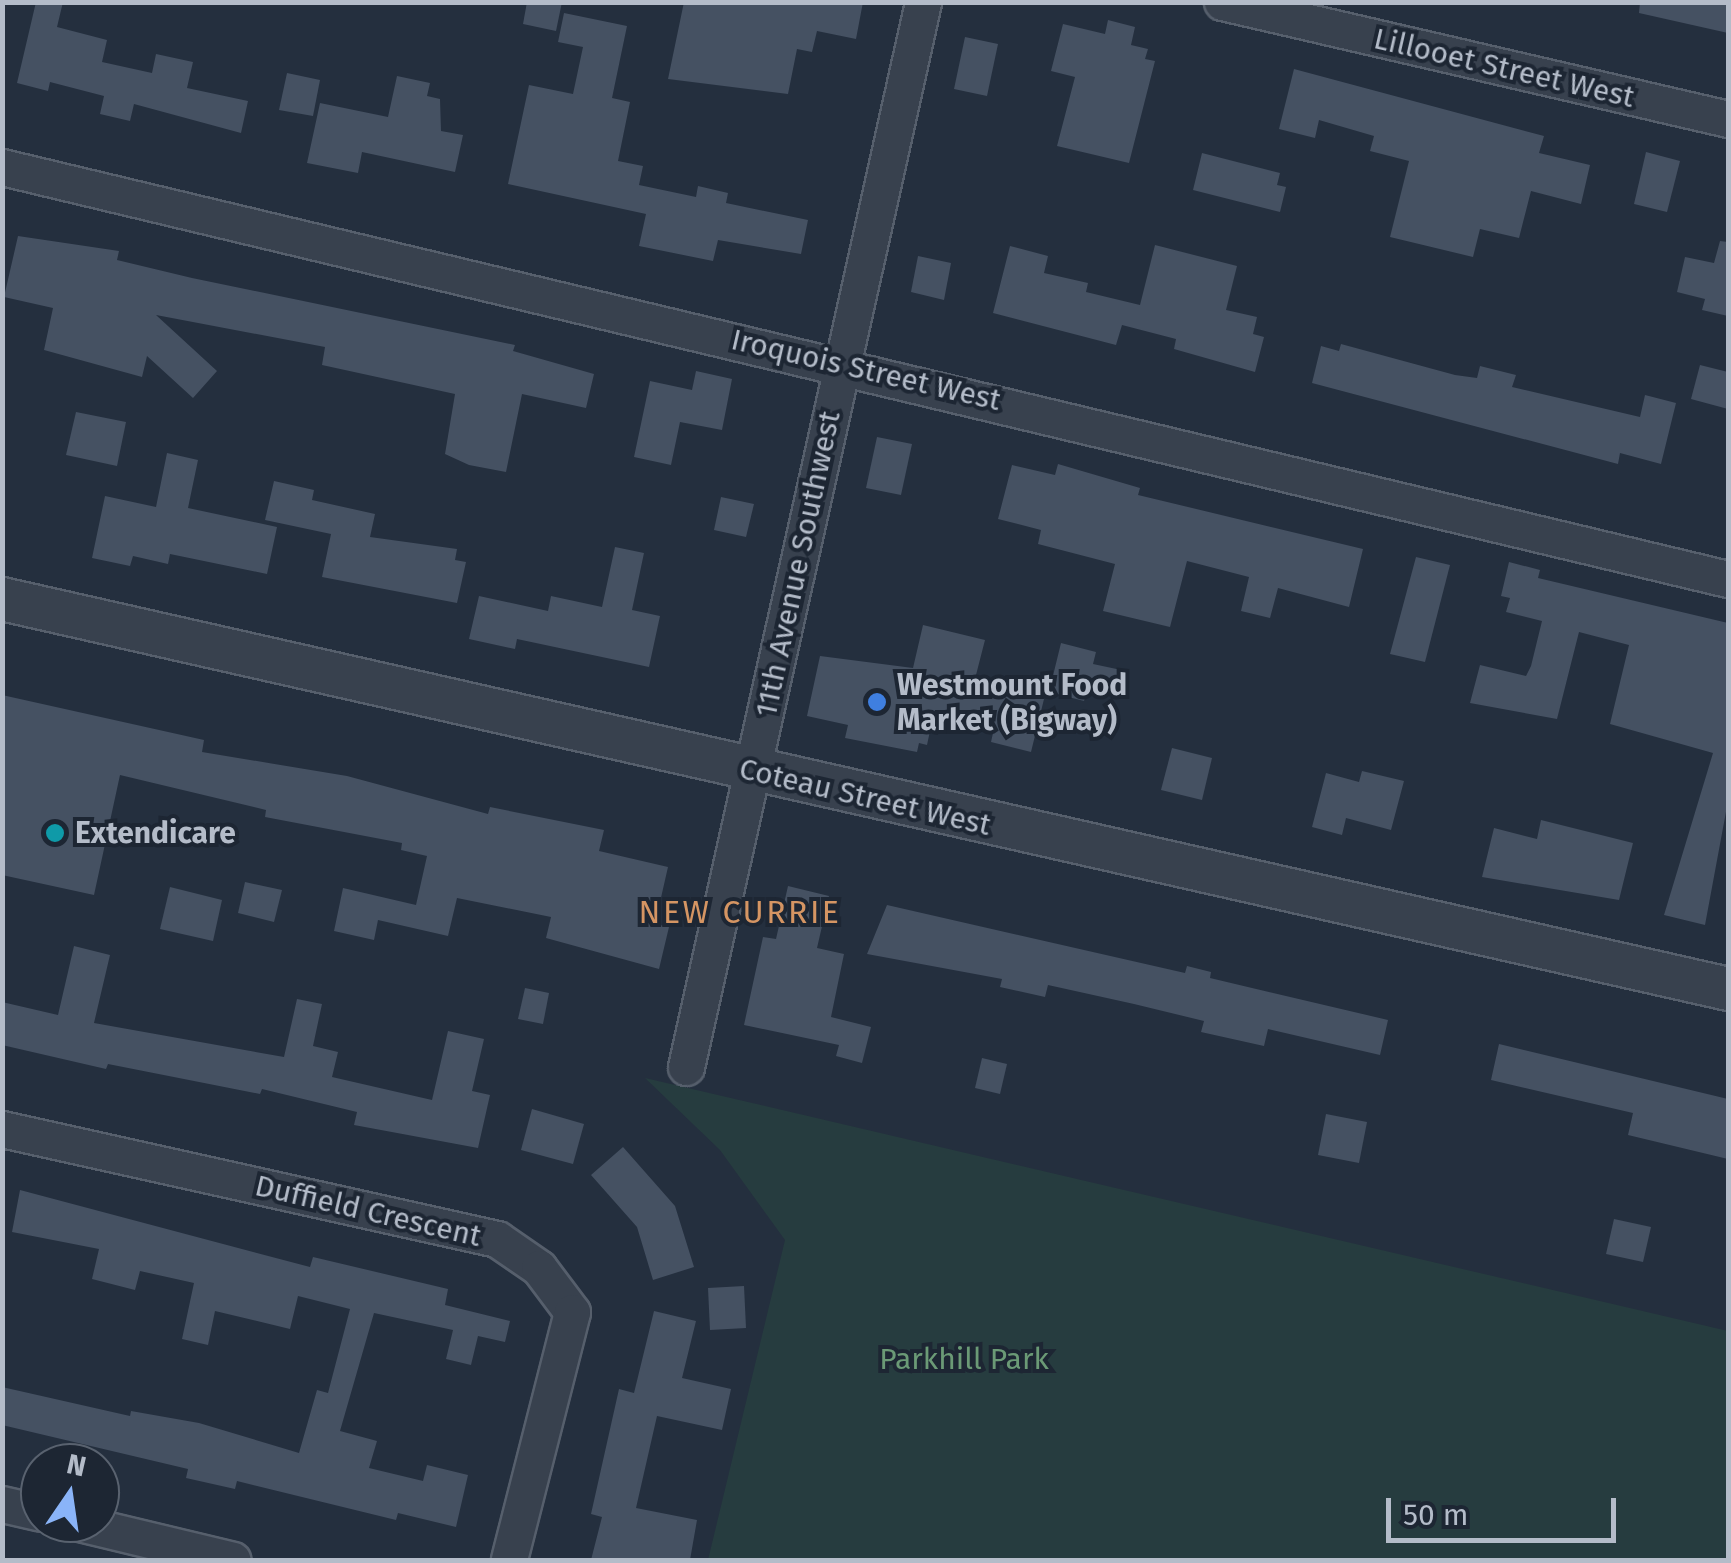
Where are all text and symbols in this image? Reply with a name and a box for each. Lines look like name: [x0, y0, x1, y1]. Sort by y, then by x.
street label: Lillooet Street West: [1370, 21, 1638, 115]
street label: Iroquois Street West: [728, 321, 1004, 419]
street label: 11th Avenue Southwest: [748, 408, 848, 720]
place label: Westmount Food Market (Bigway): [897, 667, 1127, 738]
marker: Westmount Food Market (Bigway): [866, 691, 888, 713]
street label: Coteau Street West: [736, 751, 994, 843]
place label: Extendicare: [75, 815, 236, 851]
marker: Extendicare: [44, 822, 66, 844]
district label: NEW CURRIE: [639, 893, 841, 931]
street label: Duffield Crescent: [251, 1167, 485, 1255]
park label: Parkhill Park: [879, 1341, 1049, 1377]
north arrow: [20, 1443, 120, 1543]
text: N: [64, 1447, 89, 1483]
scale bar: [1391, 1478, 1621, 1540]
text: 50 m: [1403, 1497, 1468, 1533]

